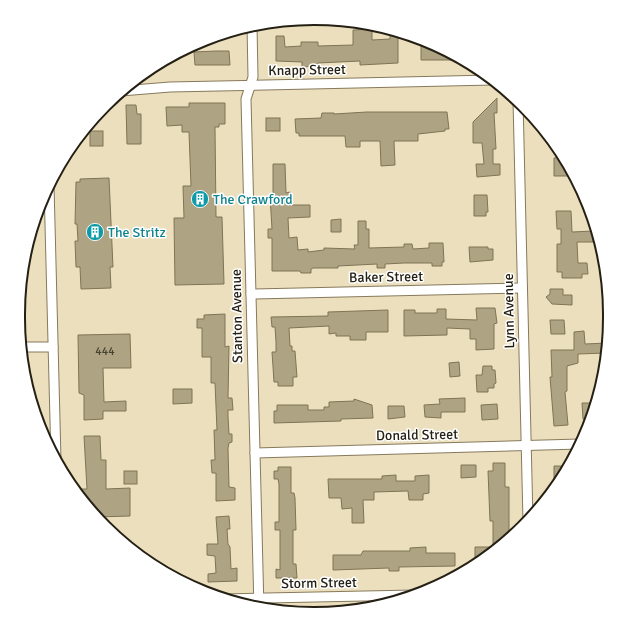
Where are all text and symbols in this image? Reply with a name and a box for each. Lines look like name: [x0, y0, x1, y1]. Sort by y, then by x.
street label: Knapp Street: [268, 61, 346, 79]
building icon: The Crawford: [190, 189, 210, 209]
place label: The Crawford: [213, 191, 293, 208]
building icon: The Stritz: [85, 222, 105, 242]
place label: The Stritz: [108, 224, 166, 241]
street label: Baker Street: [349, 268, 423, 286]
street label: Stanton Avenue: [228, 269, 246, 363]
street label: Lynn Avenue: [500, 273, 518, 349]
house number: 444: [95, 344, 115, 359]
street label: Donald Street: [376, 426, 458, 444]
street label: Storm Street: [281, 574, 357, 592]

